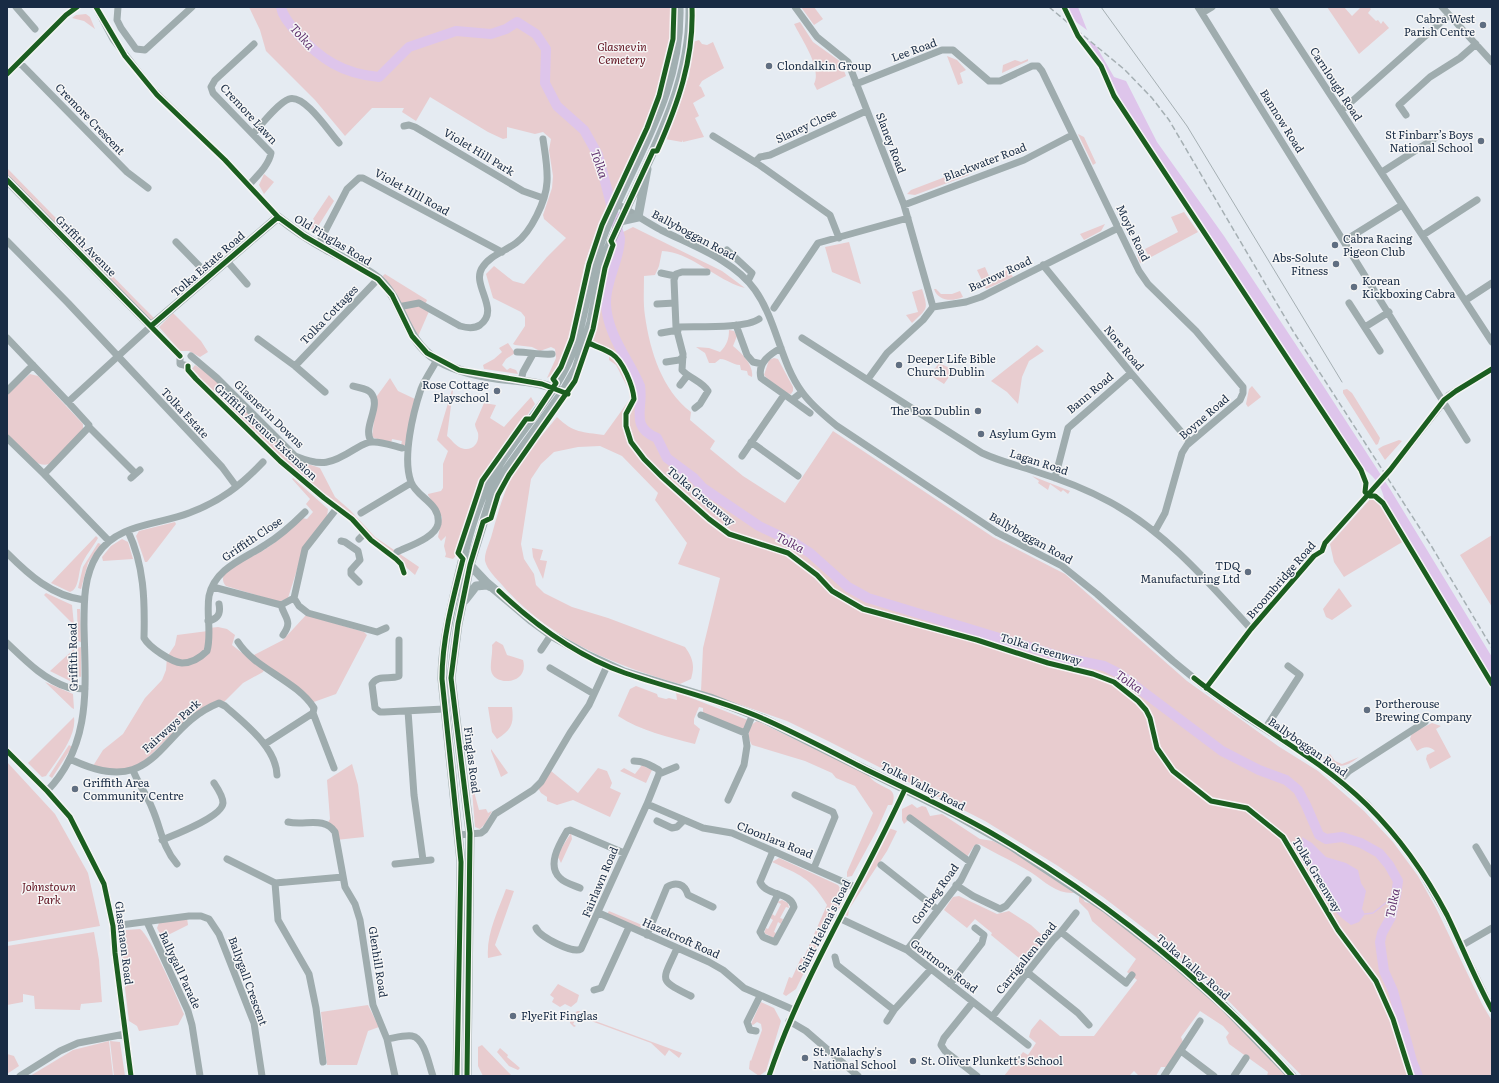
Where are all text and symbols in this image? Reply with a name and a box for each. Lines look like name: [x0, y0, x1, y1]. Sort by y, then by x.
place label: Cabra West Parish Centre: [1404, 10, 1476, 39]
water label: Tolka: [286, 19, 319, 53]
marker: Cabra West Parish Centre: [1478, 20, 1488, 30]
street label: Lee Road: [889, 33, 939, 65]
park label: Glasnevin Cemetery: [597, 38, 647, 67]
street label: Carnlough Road: [1307, 43, 1367, 124]
place label: Clondalkin Group: [777, 57, 872, 73]
marker: Clondalkin Group: [764, 61, 774, 71]
street label: Cremore Crescent: [52, 79, 130, 158]
street label: Cremore Lawn: [217, 79, 282, 147]
street label: Bannow Road: [1257, 86, 1309, 156]
street label: Slaney Close: [773, 104, 839, 146]
street label: Slaney Road: [873, 110, 911, 176]
street label: Violet Hill Park: [441, 124, 518, 179]
place label: St Finbarr’s Boys National School: [1385, 126, 1473, 155]
marker: St Finbarr’s Boys National School: [1476, 136, 1486, 146]
street label: Blackwater Road: [941, 138, 1029, 184]
water label: Tolka: [587, 147, 613, 181]
street label: Violet HIll Road: [372, 164, 453, 219]
street label: Moyle Road: [1113, 202, 1155, 264]
street label: Ballyboggan Road: [649, 205, 740, 263]
street label: Old Finglas Road: [292, 210, 375, 269]
street label: Griffith Avenue: [53, 211, 121, 280]
street label: Tolka Estate Road: [167, 227, 248, 300]
place label: Cabra Racing Pigeon Club: [1343, 230, 1413, 259]
marker: Cabra Racing Pigeon Club: [1330, 240, 1340, 250]
place label: Abs-Solute Fitness: [1272, 249, 1328, 278]
street label: Barrow Road: [965, 251, 1034, 295]
marker: Abs-Solute Fitness: [1331, 259, 1341, 269]
place label: Korean Kickboxing Cabra: [1362, 272, 1455, 301]
street label: Tolka Cottages: [296, 281, 361, 348]
marker: Korean Kickboxing Cabra: [1349, 282, 1359, 292]
street label: Nore Road: [1101, 321, 1149, 374]
place label: Deeper Life Bible Church Dublin: [907, 350, 996, 379]
marker: Deeper Life Bible Church Dublin: [894, 360, 904, 370]
street label: Bann Road: [1063, 368, 1116, 416]
street label: Glasnevin Downs: [231, 376, 308, 451]
place label: Rose Cottage Playschool: [422, 376, 489, 405]
street label: Griffith Avenue Extension: [212, 379, 322, 483]
street label: Tolka Estate: [158, 383, 214, 441]
marker: Rose Cottage Playschool: [492, 386, 502, 396]
street label: Boyne Road: [1175, 390, 1232, 443]
place label: The Box Dublin: [890, 402, 970, 418]
marker: The Box Dublin: [973, 406, 983, 416]
place label: Asylum Gym: [989, 425, 1057, 441]
marker: Asylum Gym: [976, 429, 986, 439]
street label: Lagan Road: [1008, 444, 1071, 478]
street label: Tolka Greenway: [664, 462, 740, 529]
street label: Ballyboggan Road: [987, 507, 1077, 567]
street label: Griffith Close: [218, 512, 285, 564]
water label: Tolka: [773, 527, 808, 557]
street label: Broombridge Road: [1242, 537, 1319, 622]
place label: TDQ Manufacturing Ltd: [1140, 557, 1242, 586]
marker: TDQ Manufacturing Ltd: [1243, 567, 1253, 577]
street label: Griffith Road: [63, 622, 81, 691]
street label: Tolka Greenway: [998, 628, 1085, 668]
water label: Tolka: [1112, 665, 1147, 697]
street label: Fairways Park: [138, 695, 203, 756]
place label: Portherouse Brewing Company: [1375, 695, 1473, 724]
marker: Portherouse Brewing Company: [1362, 705, 1372, 715]
street label: Ballyboggan Road: [1266, 713, 1352, 780]
street label: Finglas Road: [461, 726, 485, 794]
street label: Tolka Valley Road: [878, 757, 969, 814]
place label: Griffith Area Community Centre: [83, 774, 184, 803]
marker: Griffith Area Community Centre: [70, 784, 80, 794]
street label: Cloonlara Road: [735, 817, 816, 862]
street label: Tolka Greenway: [1289, 834, 1347, 915]
street label: Fairlawn Road: [577, 843, 621, 920]
street label: Gortbeg Road: [907, 860, 962, 927]
street label: Saint Helena's Road: [793, 876, 854, 975]
park label: Johnstown Park: [22, 878, 76, 907]
water label: Tolka: [1380, 886, 1404, 919]
street label: Glasanaon Road: [112, 900, 138, 986]
street label: Hazelcroft Road: [640, 913, 723, 962]
street label: Carrigallen Road: [991, 918, 1059, 997]
street label: Glenhill Road: [365, 925, 393, 999]
street label: Ballygall Parade: [156, 928, 206, 1011]
street label: Tolka Valley Road: [1153, 930, 1234, 1003]
street label: Ballygall Crescent: [225, 934, 273, 1028]
street label: Gortmore Road: [908, 935, 982, 996]
place label: FlyeFit Finglas: [521, 1007, 598, 1023]
marker: FlyeFit Finglas: [508, 1011, 518, 1021]
place label: St. Malachy's National School: [813, 1043, 897, 1072]
place label: St. Oliver Plunkett's School: [921, 1052, 1063, 1068]
marker: St. Malachy's National School: [800, 1053, 810, 1063]
marker: St. Oliver Plunkett's School: [908, 1056, 918, 1066]

